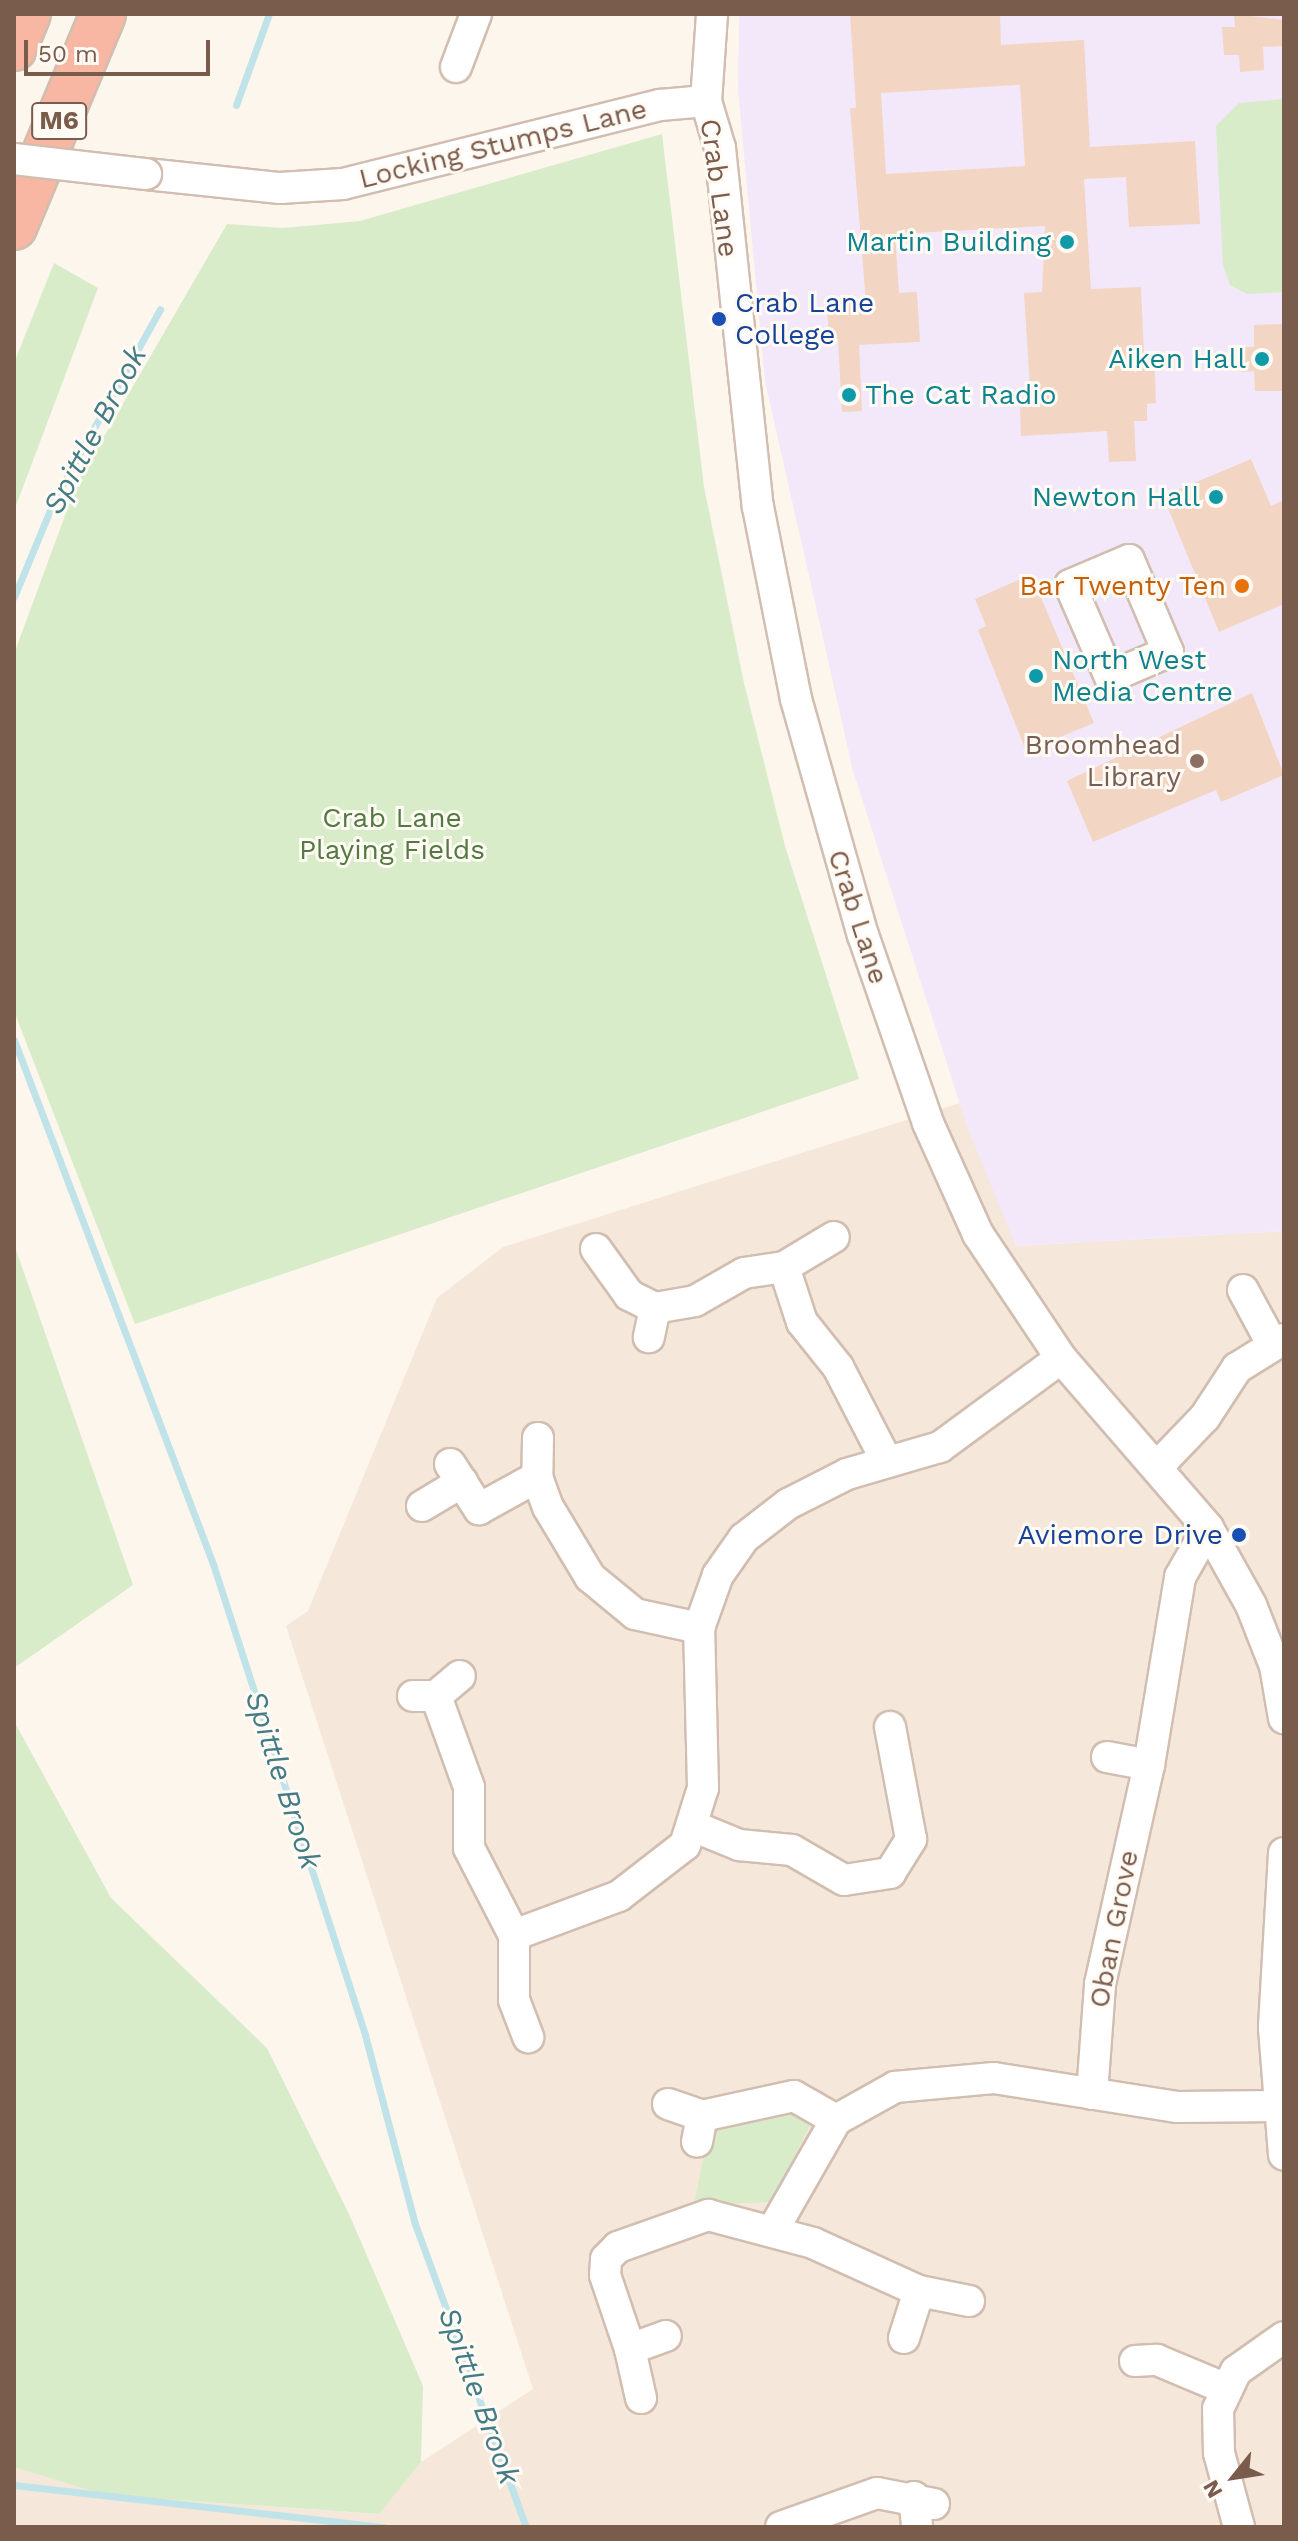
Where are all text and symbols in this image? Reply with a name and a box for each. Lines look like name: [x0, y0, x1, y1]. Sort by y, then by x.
scale bar: [28, 24, 214, 74]
text: 50 m: [38, 40, 98, 68]
street label: Locking Stumps Lane: [356, 92, 650, 196]
road number: M6: [31, 99, 87, 143]
street label: Crab Lane: [693, 117, 745, 259]
place label: Martin Building: [846, 225, 1051, 259]
marker: Martin Building: [1058, 233, 1076, 251]
place label: Crab Lane College: [735, 286, 874, 352]
marker: Crab Lane College: [710, 310, 728, 328]
water label: Spittle Brook: [35, 340, 155, 520]
place label: Aiken Hall: [1108, 342, 1246, 376]
marker: Aiken Hall: [1253, 350, 1271, 368]
place label: The Cat Radio: [865, 378, 1056, 412]
marker: The Cat Radio: [840, 386, 858, 404]
place label: Newton Hall: [1032, 480, 1200, 514]
marker: Newton Hall: [1207, 488, 1225, 506]
place label: Bar Twenty Ten: [1016, 569, 1226, 603]
marker: Bar Twenty Ten: [1233, 577, 1251, 595]
place label: North West Media Centre: [1052, 643, 1234, 709]
marker: North West Media Centre: [1027, 667, 1045, 685]
place label: Broomhead Library: [1025, 728, 1181, 794]
marker: Broomhead Library: [1188, 752, 1206, 770]
park label: Crab Lane Playing Fields: [299, 801, 485, 867]
street label: Crab Lane: [821, 846, 895, 988]
place label: Aviemore Drive: [1017, 1518, 1223, 1552]
marker: Aviemore Drive: [1230, 1526, 1248, 1544]
water label: Spittle Brook: [237, 1686, 329, 1874]
street label: Oban Grove: [1082, 1847, 1146, 2011]
water label: Spittle Brook: [430, 2303, 528, 2489]
north arrow: [1194, 2437, 1274, 2517]
text: N: [1198, 2476, 1228, 2503]

